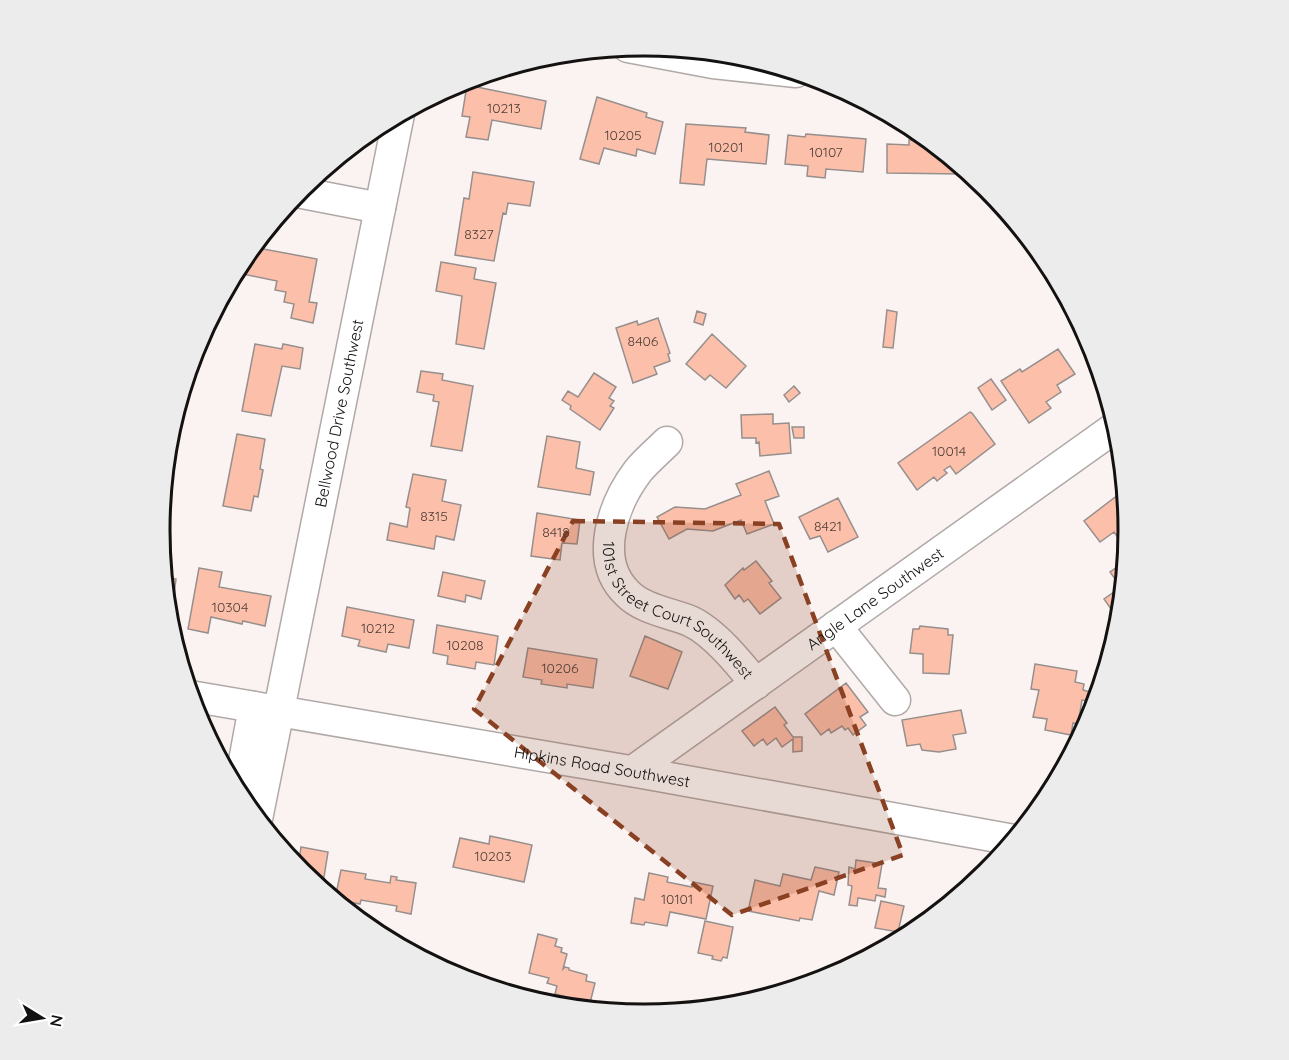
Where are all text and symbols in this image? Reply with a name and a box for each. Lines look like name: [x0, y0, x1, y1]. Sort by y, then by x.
house number: 10213: [487, 99, 521, 117]
house number: 10205: [604, 126, 642, 144]
house number: 10201: [709, 138, 743, 156]
house number: 10107: [809, 143, 843, 161]
house number: 8327: [464, 225, 494, 243]
street label: Bellwood Drive Southwest: [310, 317, 367, 509]
house number: 8406: [628, 332, 659, 350]
house number: 10014: [932, 442, 966, 460]
house number: 8315: [420, 507, 448, 525]
house number: 8421: [814, 517, 842, 535]
house number: 8418: [542, 523, 570, 541]
street label: 101st Street Court Southwest: [599, 541, 758, 683]
street label: Angle Lane Southwest: [802, 543, 947, 654]
house number: 10304: [212, 598, 248, 616]
house number: 10212: [361, 619, 395, 637]
house number: 10208: [446, 636, 484, 654]
house number: 10206: [541, 659, 579, 677]
street label: Hipkins Road Southwest: [513, 741, 692, 791]
house number: 10203: [475, 847, 511, 865]
house number: 10101: [661, 890, 693, 908]
north arrow: [12, 988, 72, 1048]
text: N: [46, 1013, 68, 1029]

